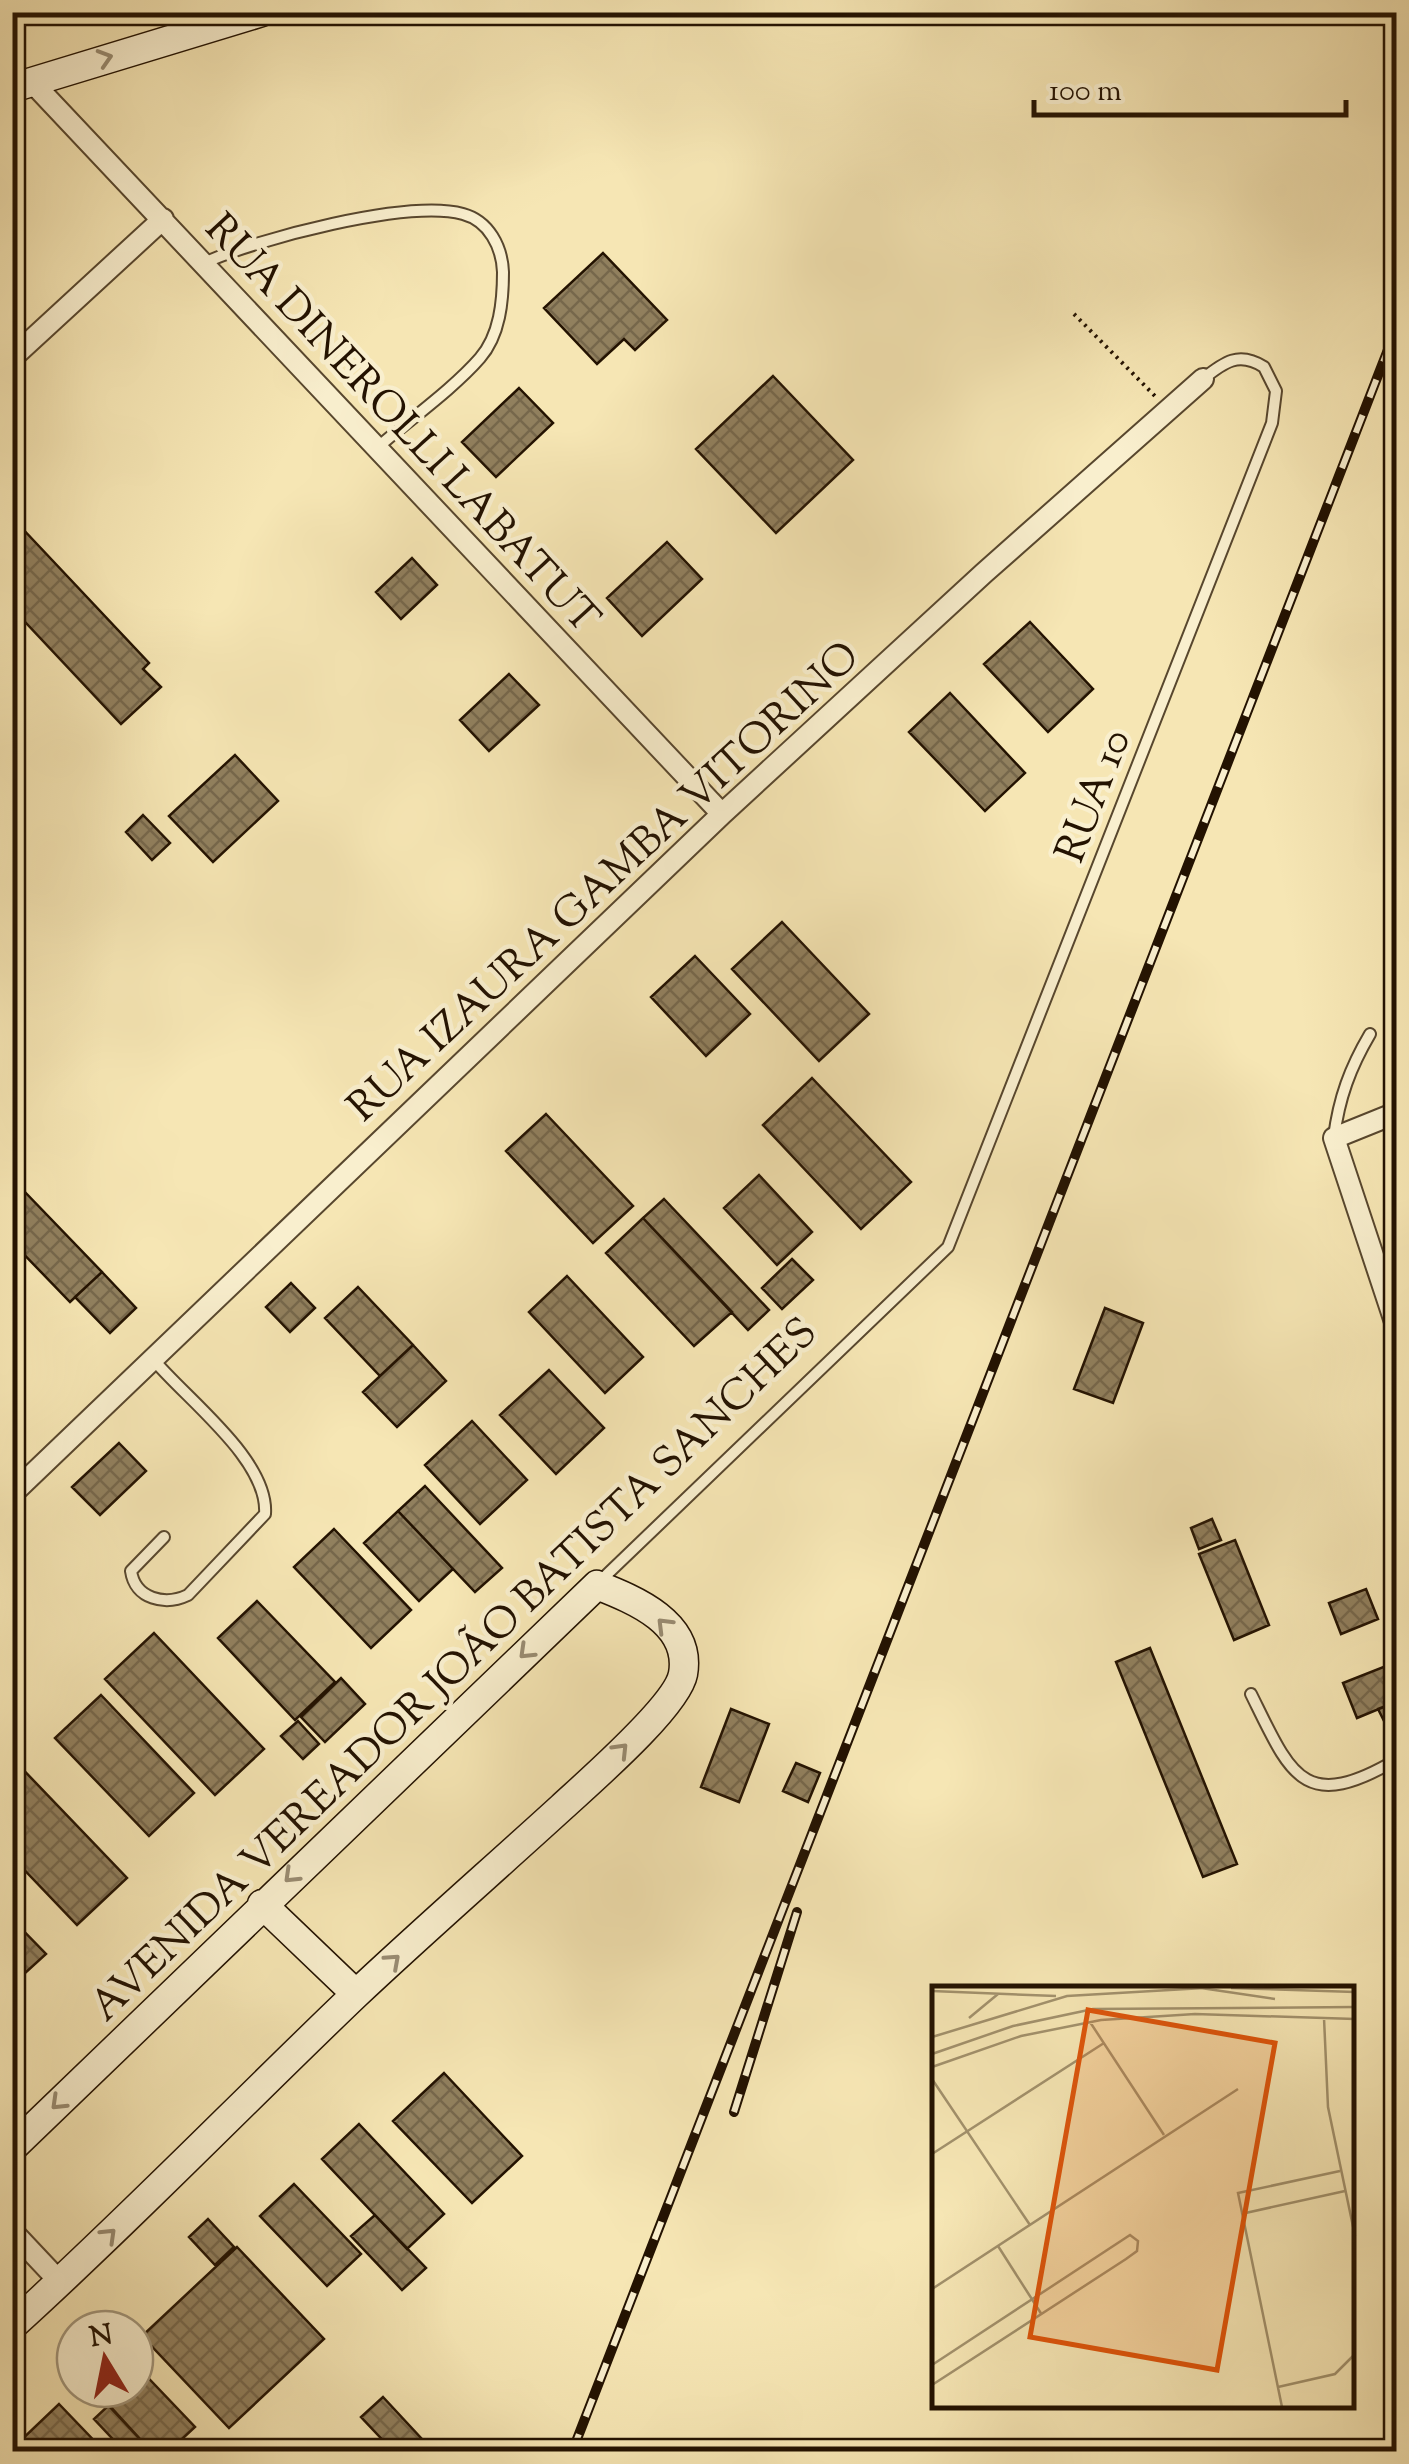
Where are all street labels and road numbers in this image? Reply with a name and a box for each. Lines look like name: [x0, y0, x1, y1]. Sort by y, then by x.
street label: RUA DINEROLLI LABATUT: [189, 202, 612, 649]
street label: RUA IZAURA GAMBA VITORINO: [336, 630, 875, 1138]
street label: RUA 10: [1043, 721, 1149, 872]
street label: AVENIDA VEREADOR JOÃO BATISTA SANCHES: [78, 1306, 833, 2037]

